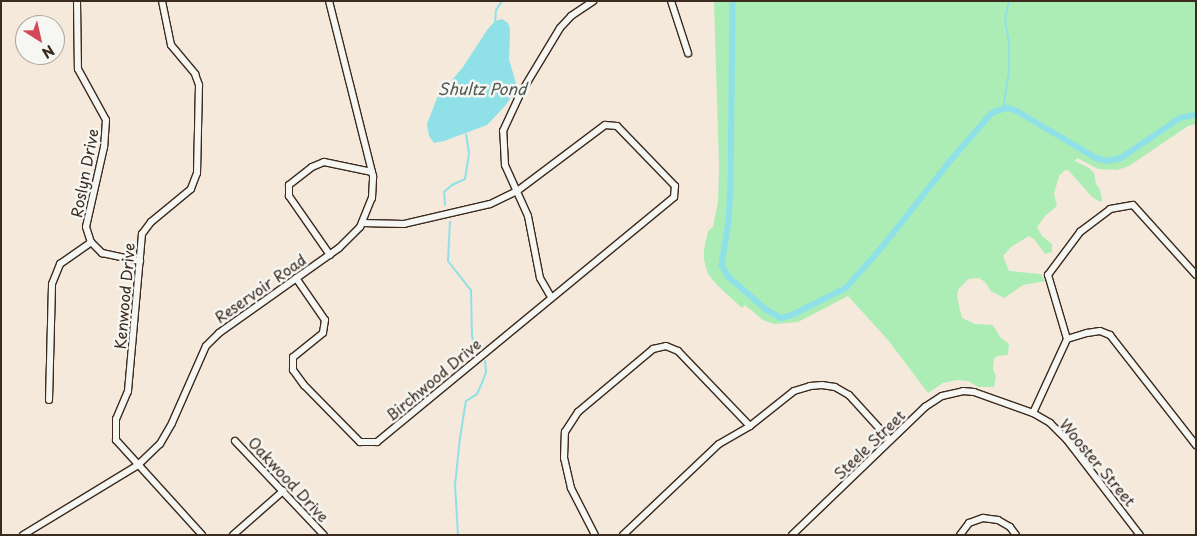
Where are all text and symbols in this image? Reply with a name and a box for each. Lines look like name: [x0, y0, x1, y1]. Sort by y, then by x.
north arrow: [15, 15, 65, 65]
text: N: [38, 40, 59, 64]
water label: Shultz Pond: [437, 78, 527, 98]
street label: Roslyn Drive: [67, 127, 101, 219]
street label: Kenwood Drive: [110, 242, 138, 350]
street label: Reservoir Road: [211, 250, 309, 326]
street label: Birchwood Drive: [382, 334, 484, 424]
street label: Steele Street: [829, 405, 909, 483]
street label: Wooster Street: [1056, 415, 1140, 509]
street label: Oakwood Drive: [245, 433, 333, 525]

